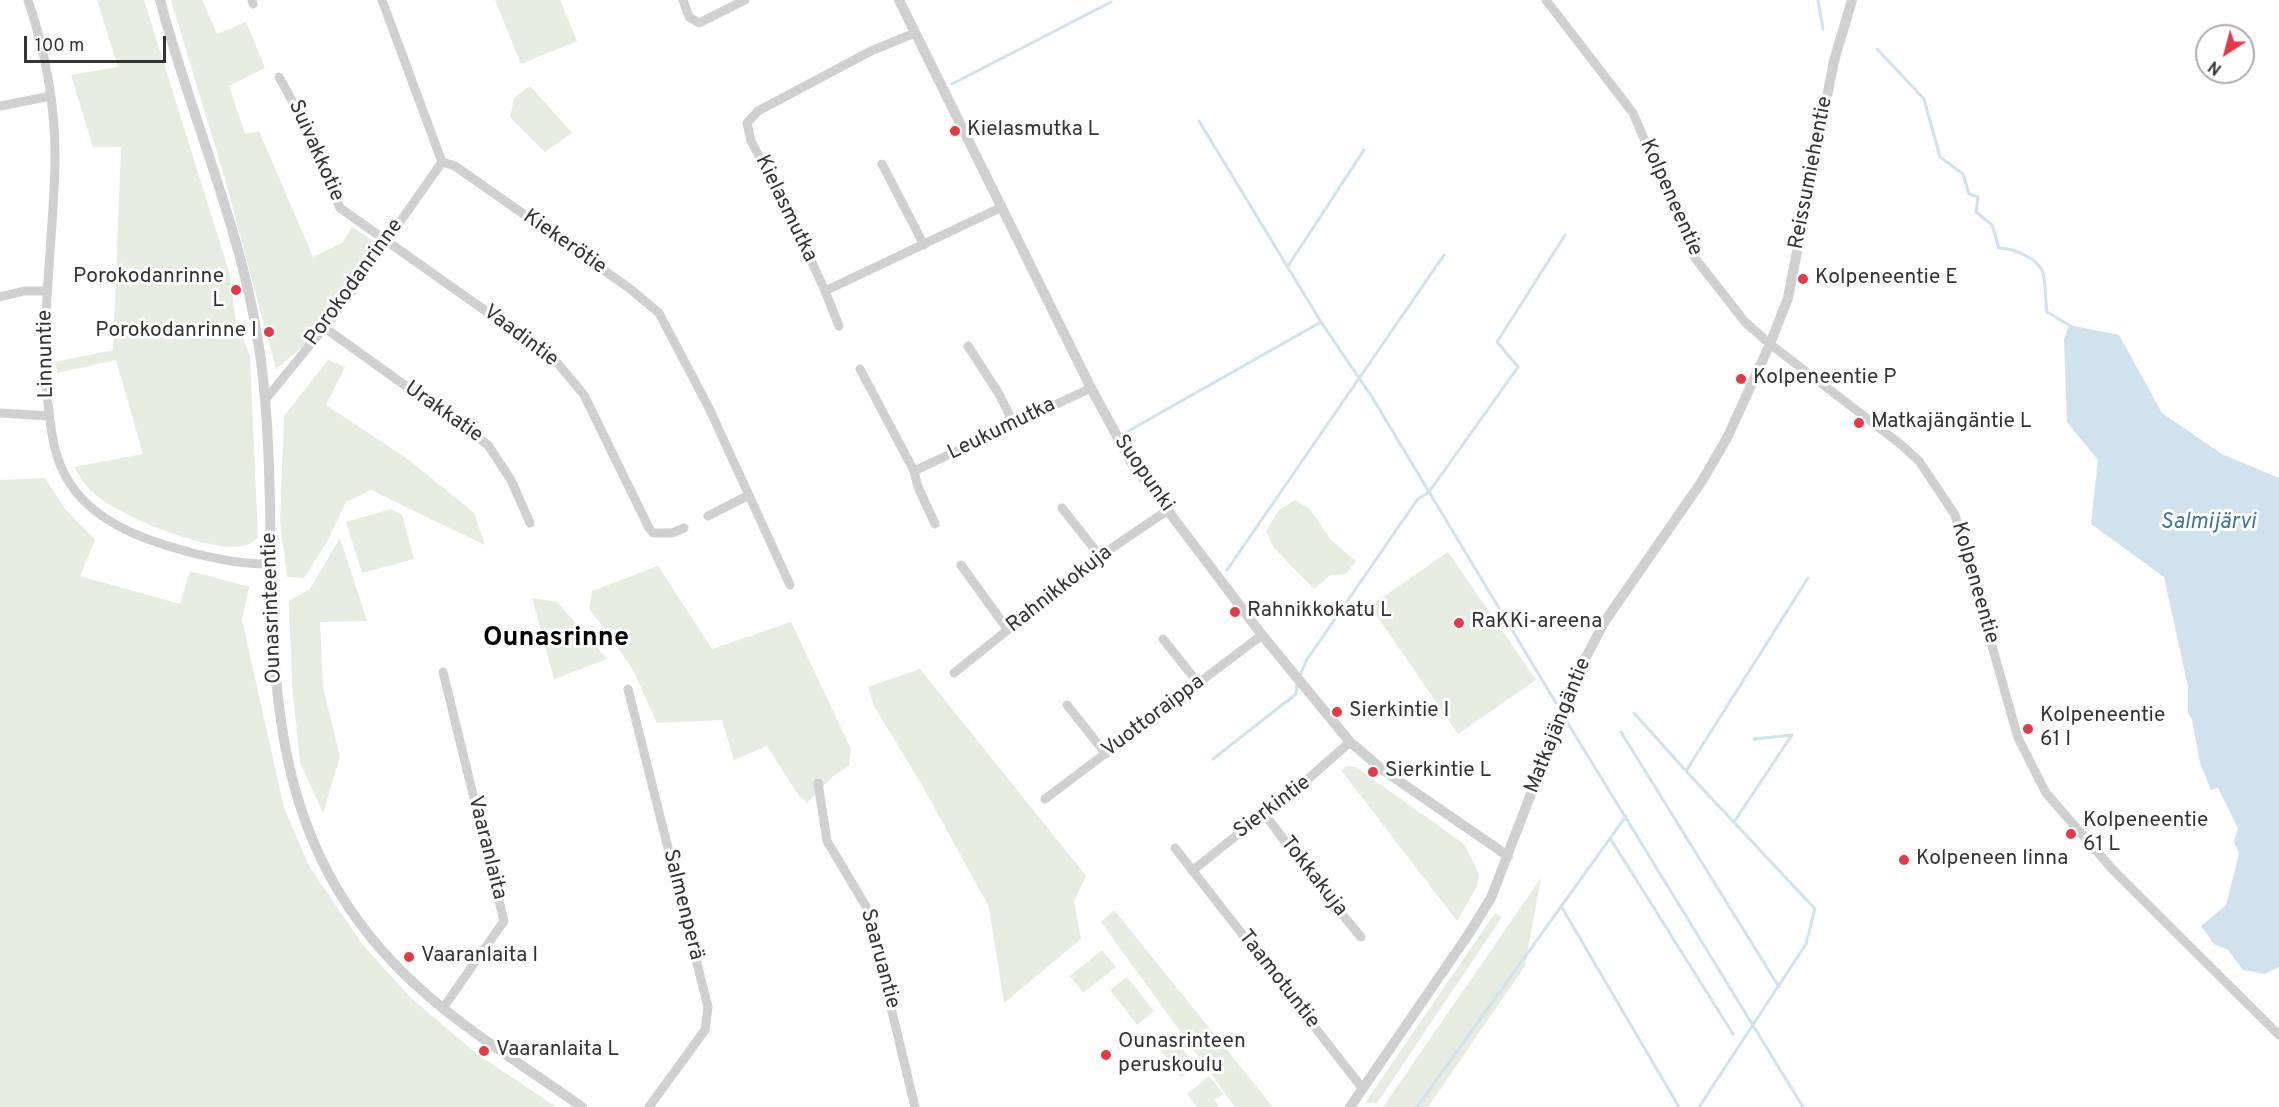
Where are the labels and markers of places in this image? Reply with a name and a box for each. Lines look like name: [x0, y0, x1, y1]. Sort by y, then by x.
place label: Kielasmutka L: [967, 118, 1099, 144]
marker: Kielasmutka L: [948, 124, 962, 138]
place label: Porokodanrinne L: [73, 265, 224, 315]
place label: Kolpeneentie E: [1815, 266, 1958, 292]
marker: Kolpeneentie E: [1796, 272, 1810, 286]
marker: Porokodanrinne L: [229, 283, 243, 297]
place label: Porokodanrinne I: [95, 319, 257, 345]
marker: Porokodanrinne I: [262, 325, 276, 339]
place label: Kolpeneentie P: [1753, 366, 1896, 392]
marker: Kolpeneentie P: [1734, 372, 1748, 386]
place label: Matkajängäntie L: [1871, 410, 2032, 436]
marker: Matkajängäntie L: [1852, 416, 1866, 430]
place label: Rahnikkokatu L: [1247, 599, 1392, 625]
marker: Rahnikkokatu L: [1228, 605, 1242, 619]
place label: RaKKi-areena: [1471, 610, 1602, 636]
marker: RaKKi-areena: [1452, 616, 1466, 630]
place label: Sierkintie I: [1349, 699, 1450, 725]
place label: Kolpeneentie 61 I: [2040, 704, 2165, 754]
marker: Sierkintie I: [1330, 705, 1344, 719]
marker: Kolpeneentie 61 I: [2021, 722, 2035, 736]
place label: Sierkintie L: [1385, 759, 1491, 785]
marker: Sierkintie L: [1366, 765, 1380, 779]
place label: Kolpeneentie 61 L: [2083, 809, 2208, 859]
marker: Kolpeneentie 61 L: [2064, 827, 2078, 841]
place label: Kolpeneen linna: [1916, 847, 2068, 873]
marker: Kolpeneen linna: [1897, 853, 1911, 867]
place label: Vaaranlaita I: [421, 944, 538, 970]
marker: Vaaranlaita I: [402, 950, 416, 964]
place label: Ounasrinteen peruskoulu: [1118, 1030, 1246, 1080]
place label: Vaaranlaita L: [496, 1038, 619, 1064]
marker: Vaaranlaita L: [477, 1044, 491, 1058]
marker: Ounasrinteen peruskoulu: [1099, 1048, 1113, 1062]

